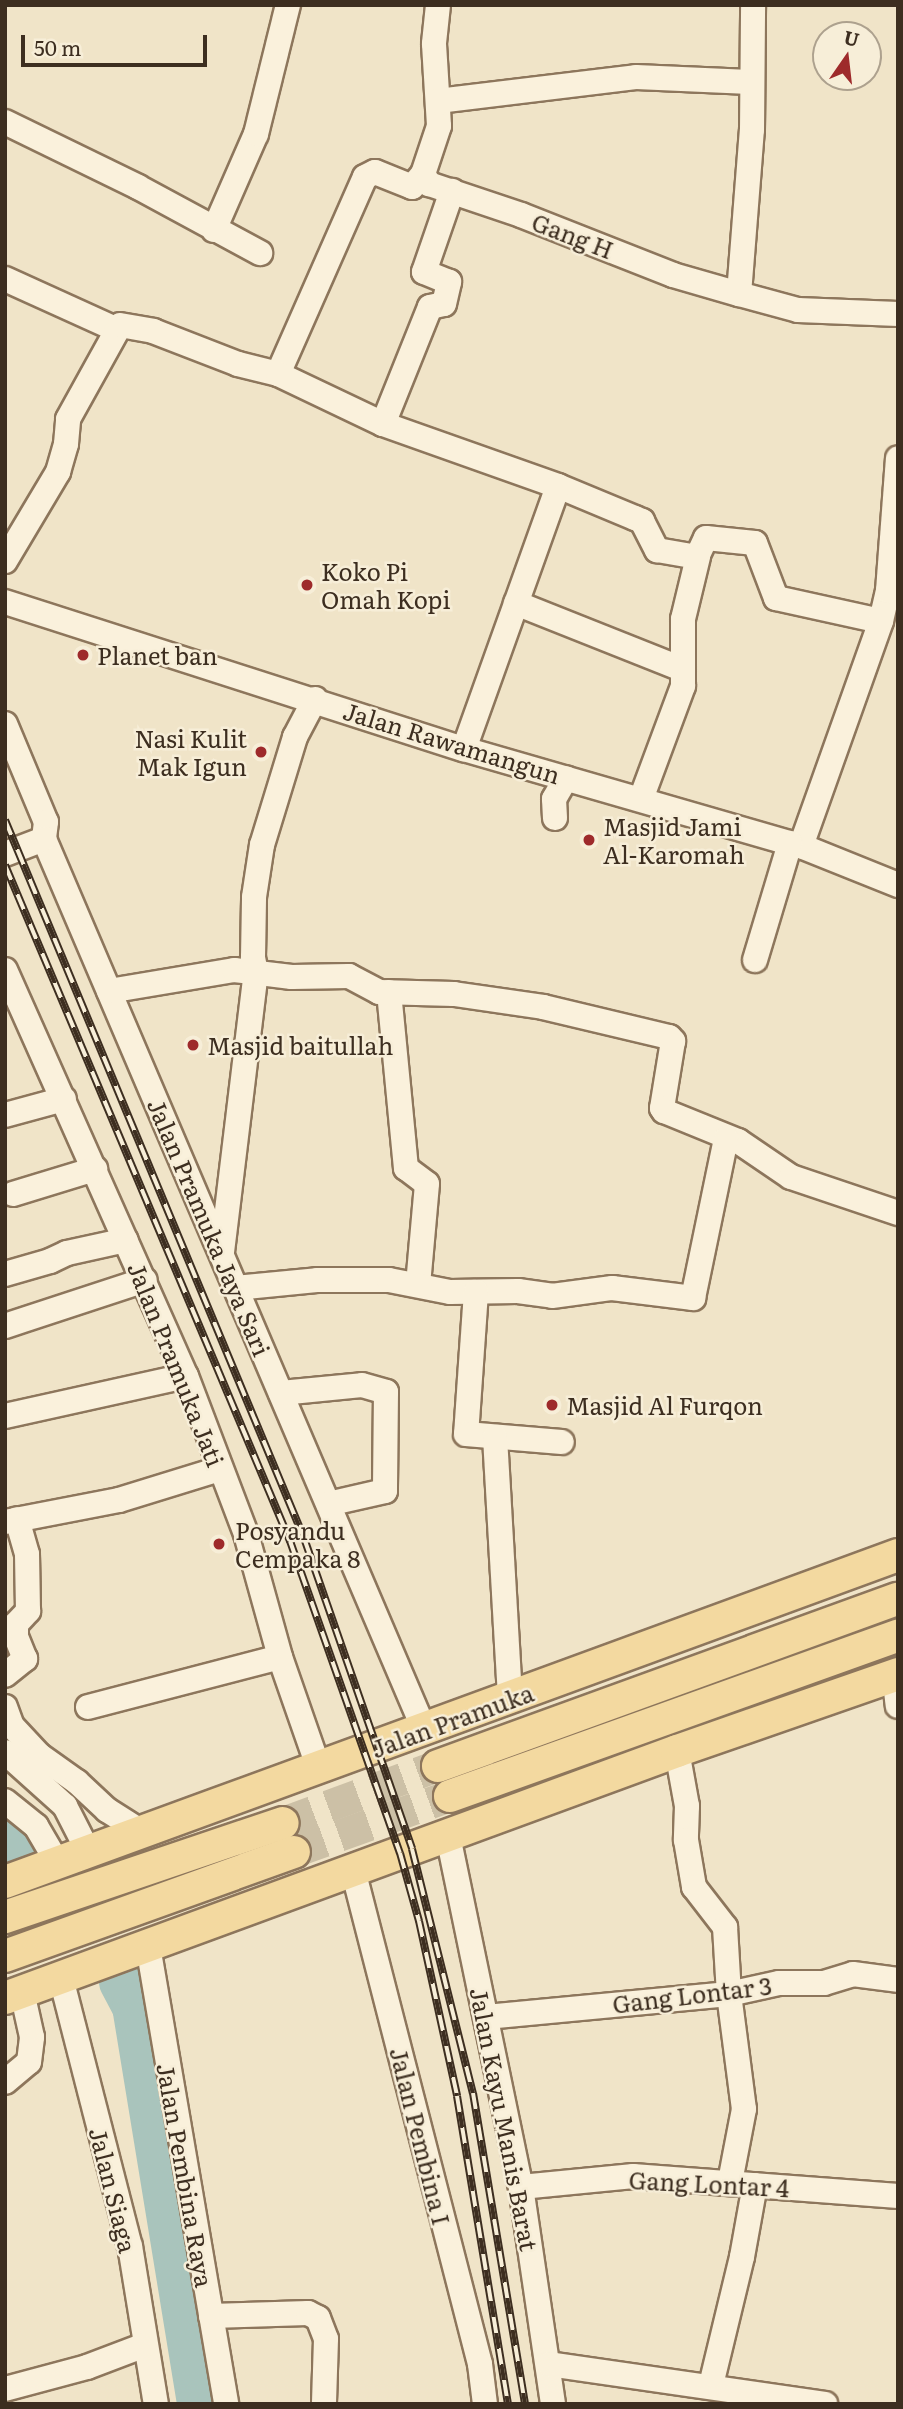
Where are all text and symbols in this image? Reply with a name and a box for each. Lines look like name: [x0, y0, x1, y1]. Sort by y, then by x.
scale bar: [24, 21, 210, 65]
north arrow: [812, 21, 882, 91]
text: U: [841, 22, 862, 53]
text: 50 m: [34, 31, 81, 62]
street label: Gang H: [528, 206, 618, 264]
place label: Koko Pi Omah Kopi: [321, 557, 450, 613]
marker: Koko Pi Omah Kopi: [299, 577, 315, 593]
place label: Planet ban: [97, 641, 218, 669]
marker: Planet ban: [75, 647, 91, 663]
street label: Jalan Rawamangun: [340, 695, 564, 789]
place label: Nasi Kulit Mak Igun: [135, 724, 247, 780]
marker: Nasi Kulit Mak Igun: [253, 744, 269, 760]
place label: Masjid Jami Al-Karomah: [603, 812, 745, 868]
marker: Masjid Jami Al-Karomah: [581, 832, 597, 848]
place label: Masjid baitullah: [207, 1031, 393, 1059]
marker: Masjid baitullah: [185, 1037, 201, 1053]
street label: Jalan Pramuka Jaya Sari: [143, 1094, 277, 1360]
street label: Jalan Pramuka Jati: [123, 1258, 231, 1470]
place label: Masjid Al Furqon: [566, 1391, 763, 1419]
marker: Masjid Al Furqon: [544, 1397, 560, 1413]
place label: Posyandu Cempaka 8: [235, 1516, 360, 1572]
marker: Posyandu Cempaka 8: [209, 1534, 229, 1554]
street label: Jalan Pramuka: [367, 1677, 537, 1763]
street label: Gang Lontar 3: [611, 1970, 773, 2018]
street label: Jalan Kayu Manis Barat: [465, 1985, 545, 2253]
street label: Jalan Pembina I: [385, 2044, 457, 2228]
street label: Jalan Pembina Raya: [152, 2061, 220, 2289]
street label: Jalan Siaga: [85, 2124, 143, 2256]
street label: Gang Lontar 4: [628, 2164, 790, 2202]

